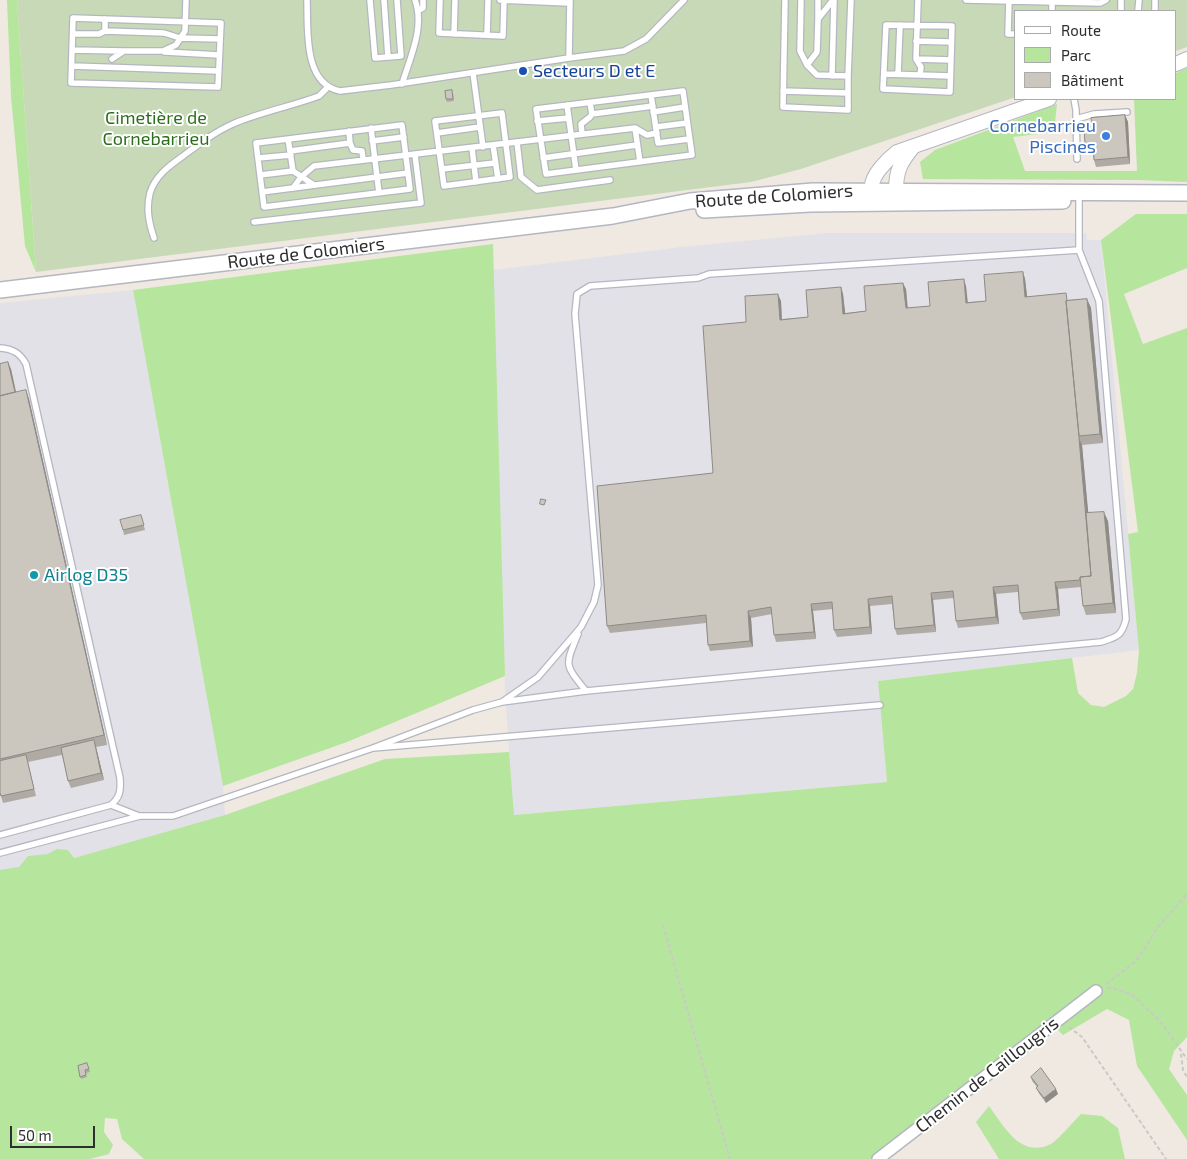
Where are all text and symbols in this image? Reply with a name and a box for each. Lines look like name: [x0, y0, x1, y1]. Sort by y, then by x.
legend: [1014, 10, 1177, 100]
text: Route: [1061, 21, 1101, 39]
text: Parc: [1061, 46, 1091, 64]
place label: Secteurs D et E: [533, 60, 655, 82]
marker: Secteurs D et E: [517, 65, 529, 77]
text: Bâtiment: [1061, 71, 1124, 89]
park label: Cimetière de Cornebarrieu: [103, 107, 209, 150]
place label: Cornebarrieu Piscines: [989, 115, 1096, 158]
marker: Cornebarrieu Piscines: [1100, 130, 1112, 142]
street label: Route de Colomiers: [694, 180, 854, 212]
street label: Route de Colomiers: [226, 233, 386, 273]
place label: Airlog D35: [44, 564, 128, 586]
marker: Airlog D35: [28, 569, 40, 581]
street label: Chemin de Caillougris: [911, 1012, 1063, 1138]
scale bar: [12, 1116, 98, 1148]
text: 50 m: [18, 1126, 52, 1144]

